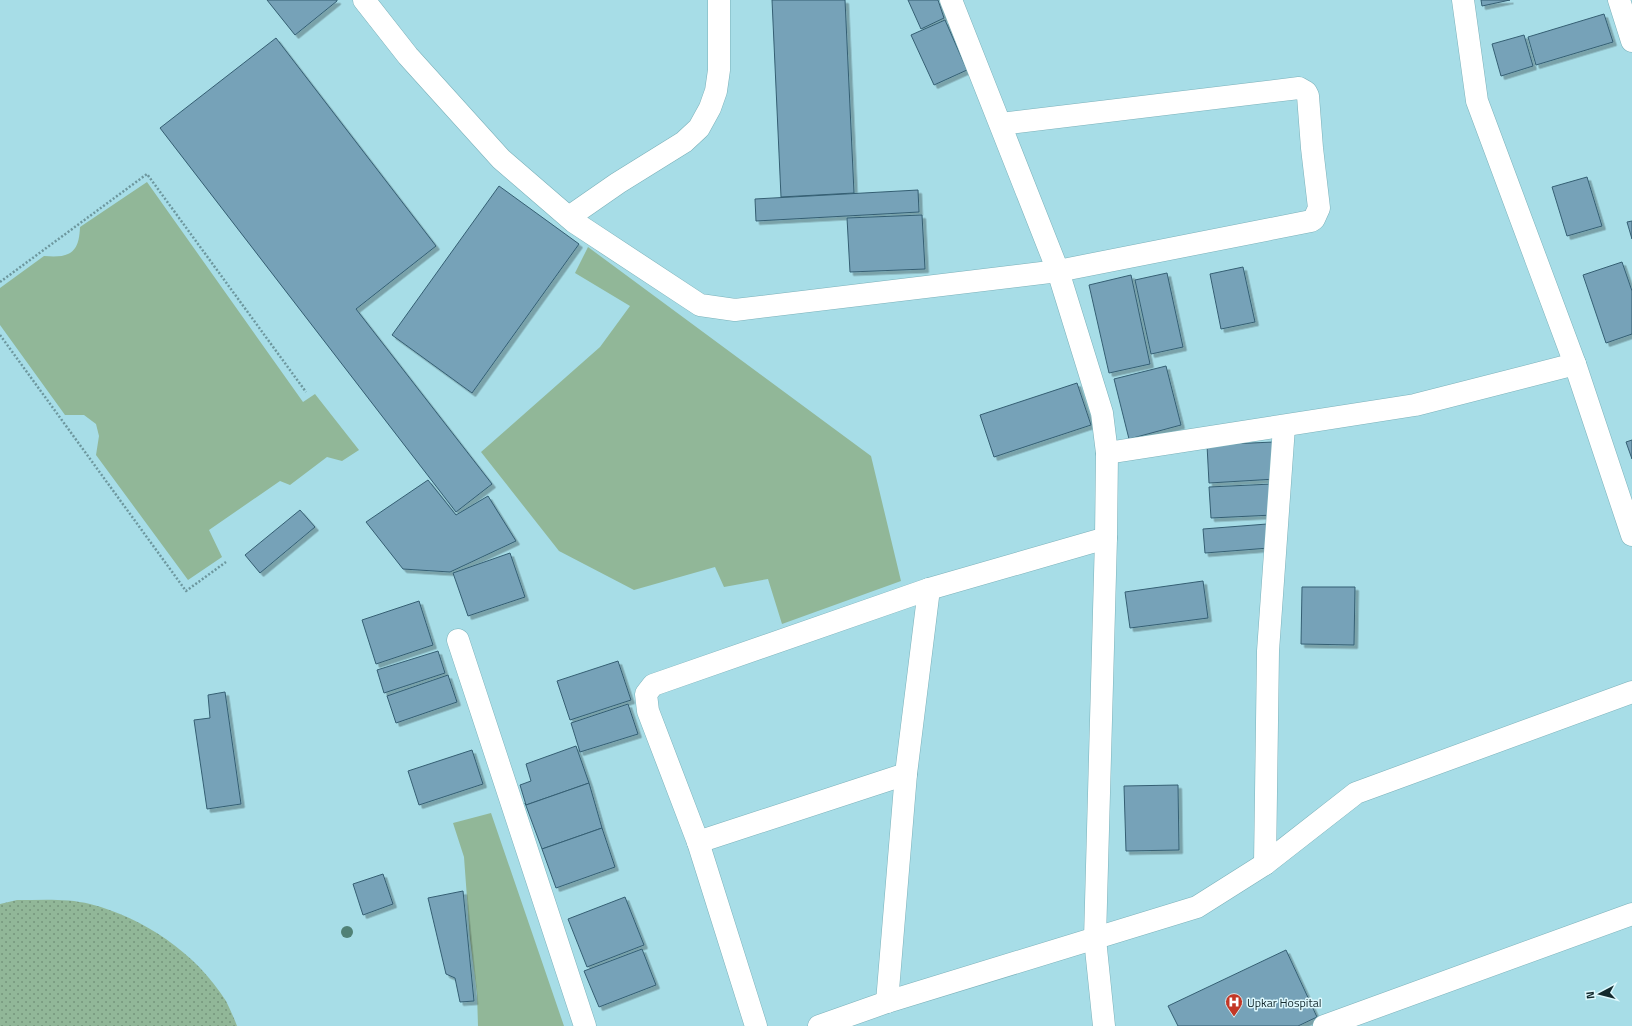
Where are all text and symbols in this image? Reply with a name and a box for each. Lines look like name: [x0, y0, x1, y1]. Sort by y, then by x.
north arrow: [1580, 974, 1620, 1014]
text: N: [1582, 990, 1598, 1000]
hospital icon: Upkar Hospital: [1224, 992, 1244, 1017]
place label: Upkar Hospital: [1247, 993, 1321, 1012]

